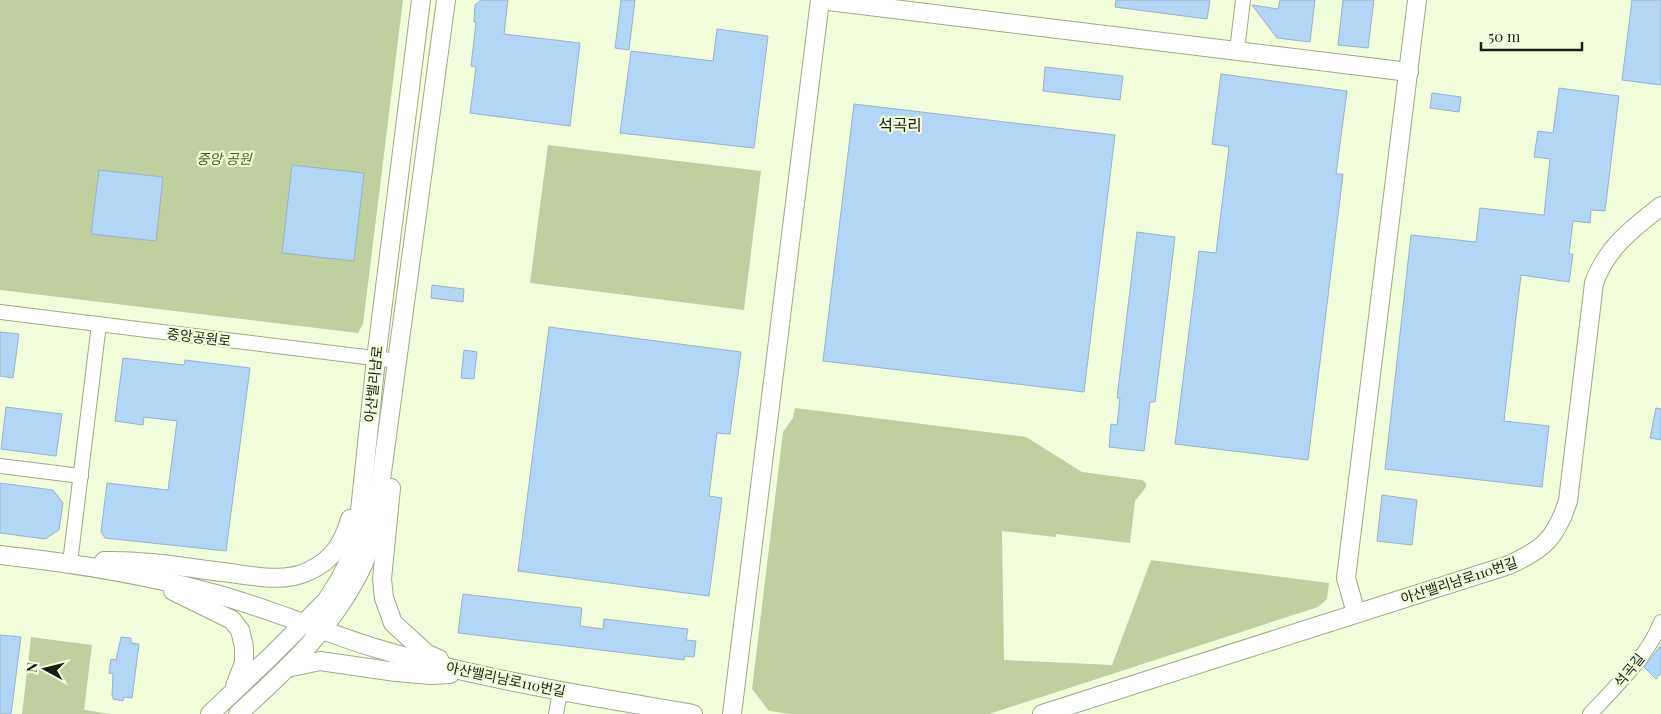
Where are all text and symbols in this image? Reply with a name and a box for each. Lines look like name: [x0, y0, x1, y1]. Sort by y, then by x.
scale bar: [1481, 20, 1582, 52]
text: 50 m: [1488, 26, 1521, 46]
district label: 석곡리: [878, 114, 922, 135]
park label: 중앙 공원: [196, 149, 253, 168]
street label: 중앙공원로: [166, 324, 232, 350]
street label: 아산밸리남로: [360, 344, 386, 423]
street label: 아산밸리남로110번길: [1398, 552, 1520, 608]
north arrow: [20, 644, 70, 694]
street label: 석곡길: [1609, 649, 1649, 691]
street label: 아산밸리남로110번길: [444, 657, 568, 701]
text: N: [22, 661, 42, 674]

